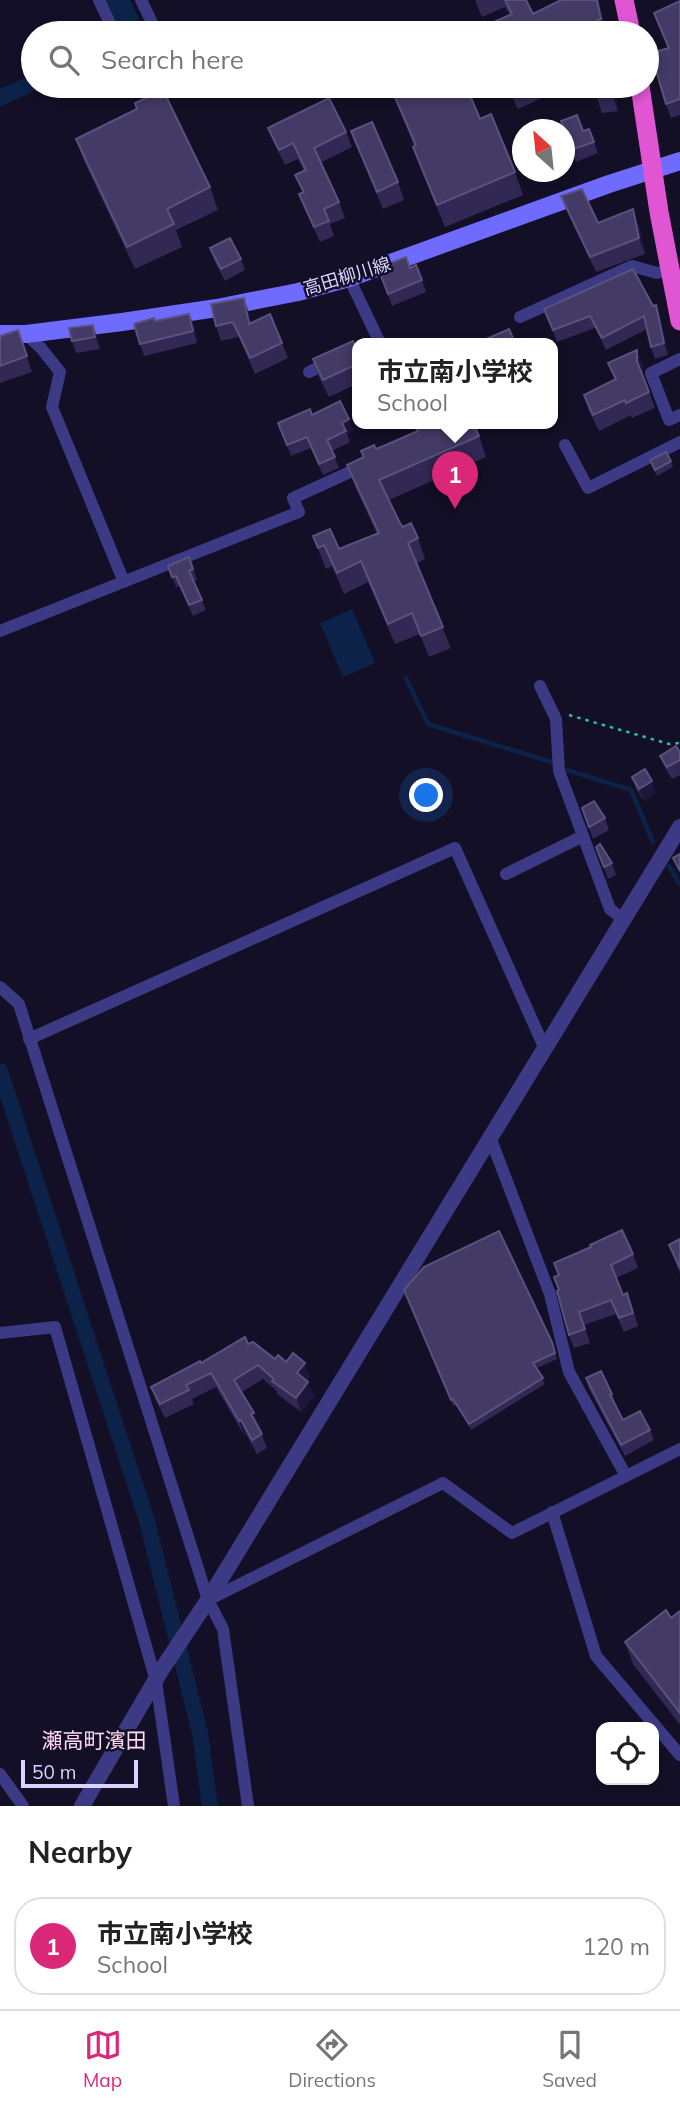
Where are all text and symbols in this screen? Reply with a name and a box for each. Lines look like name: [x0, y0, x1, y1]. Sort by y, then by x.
search box: [21, 21, 659, 98]
icon: search: [45, 41, 83, 79]
text: Search here: [101, 43, 244, 76]
north arrow: [512, 119, 575, 182]
street label: 高田柳川線: [301, 252, 393, 300]
popup: [352, 338, 558, 429]
text: 市立南小学校: [377, 355, 533, 388]
text: School: [377, 388, 448, 417]
pin: 1: [432, 451, 478, 509]
your location: [409, 778, 443, 812]
map controls: [596, 1722, 659, 1785]
button: locate: [596, 1722, 659, 1785]
district label: 瀬高町濱田: [42, 1727, 147, 1753]
scale bar: [21, 1757, 138, 1789]
text: 50 m: [32, 1760, 76, 1784]
text: Nearby: [28, 1833, 132, 1871]
text: 市立南小学校: [97, 1917, 253, 1950]
text: 1: [46, 1932, 60, 1961]
text: 120 m: [582, 1932, 650, 1961]
text: School: [97, 1950, 168, 1979]
tab: Map: [83, 2026, 122, 2092]
tab: Directions: [288, 2026, 376, 2092]
tab: Saved: [542, 2026, 597, 2092]

